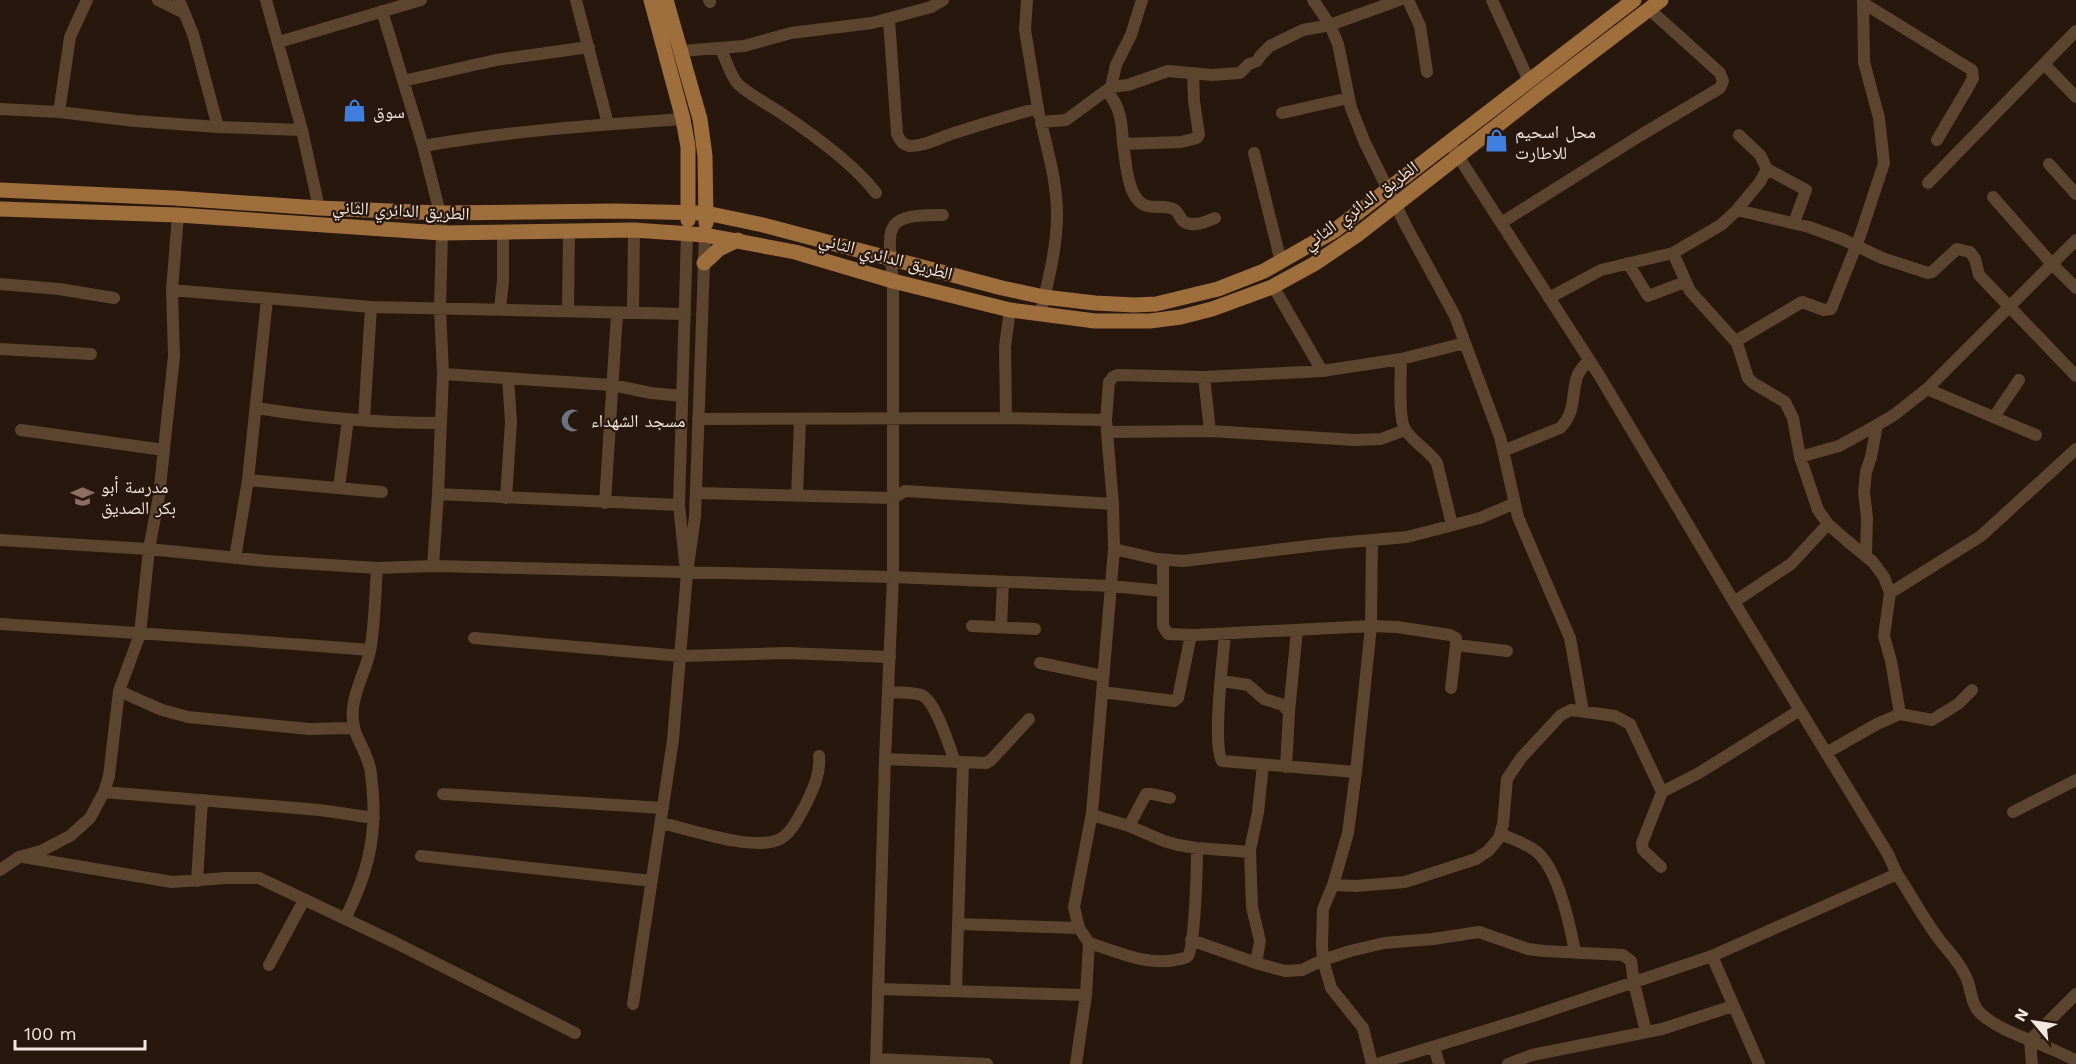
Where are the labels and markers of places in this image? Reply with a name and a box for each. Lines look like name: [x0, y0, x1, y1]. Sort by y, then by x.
shop icon: سوق: [342, 98, 368, 124]
place label: سوق: [373, 101, 405, 123]
place label: محل اسحيم للاطارت: [1515, 121, 1596, 163]
shop icon: محل اسحيم للاطارت: [1484, 128, 1510, 154]
mosque icon: مسجد الشهداء: [560, 407, 586, 433]
place label: مسجد الشهداء: [591, 410, 685, 431]
place label: مدرسة أبو بكر الصديق: [101, 476, 176, 519]
school or university icon: مدرسة أبو بكر الصديق: [70, 483, 96, 509]

